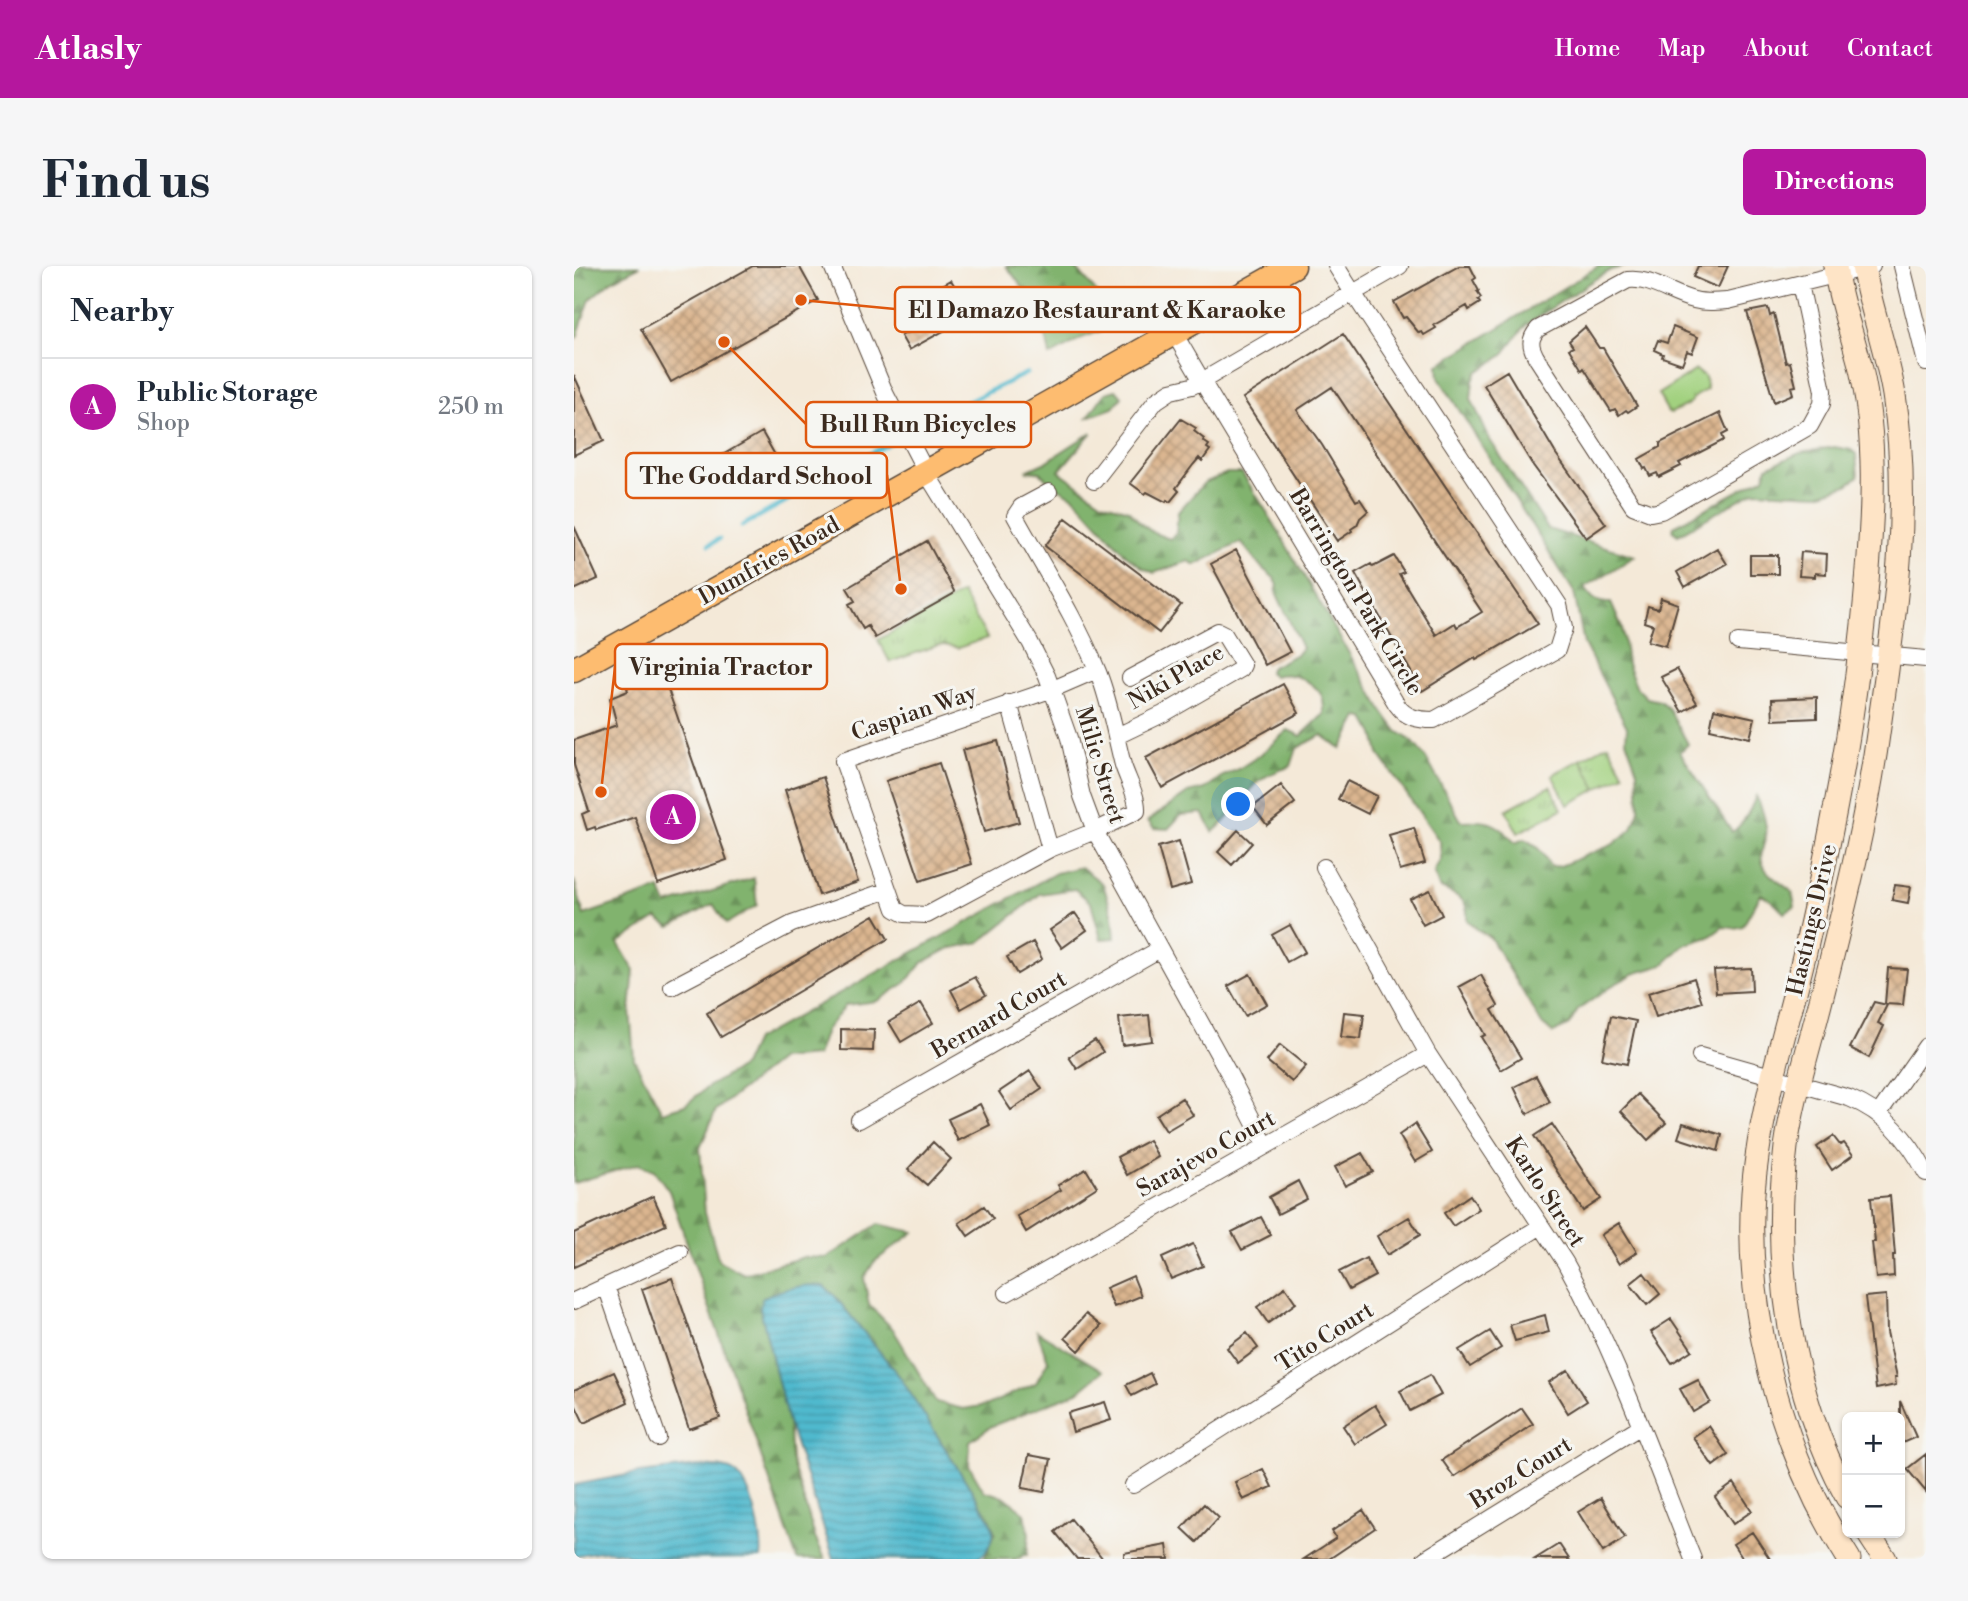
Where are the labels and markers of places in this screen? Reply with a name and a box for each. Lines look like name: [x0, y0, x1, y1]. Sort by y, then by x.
callout: El Damazo Restaurant & Karaoke: [895, 287, 1300, 332]
callout: Bull Run Bicycles: [806, 402, 1031, 447]
callout: The Goddard School: [626, 453, 887, 498]
callout: Virginia Tractor: [615, 644, 827, 689]
pin: A: [650, 791, 696, 843]

